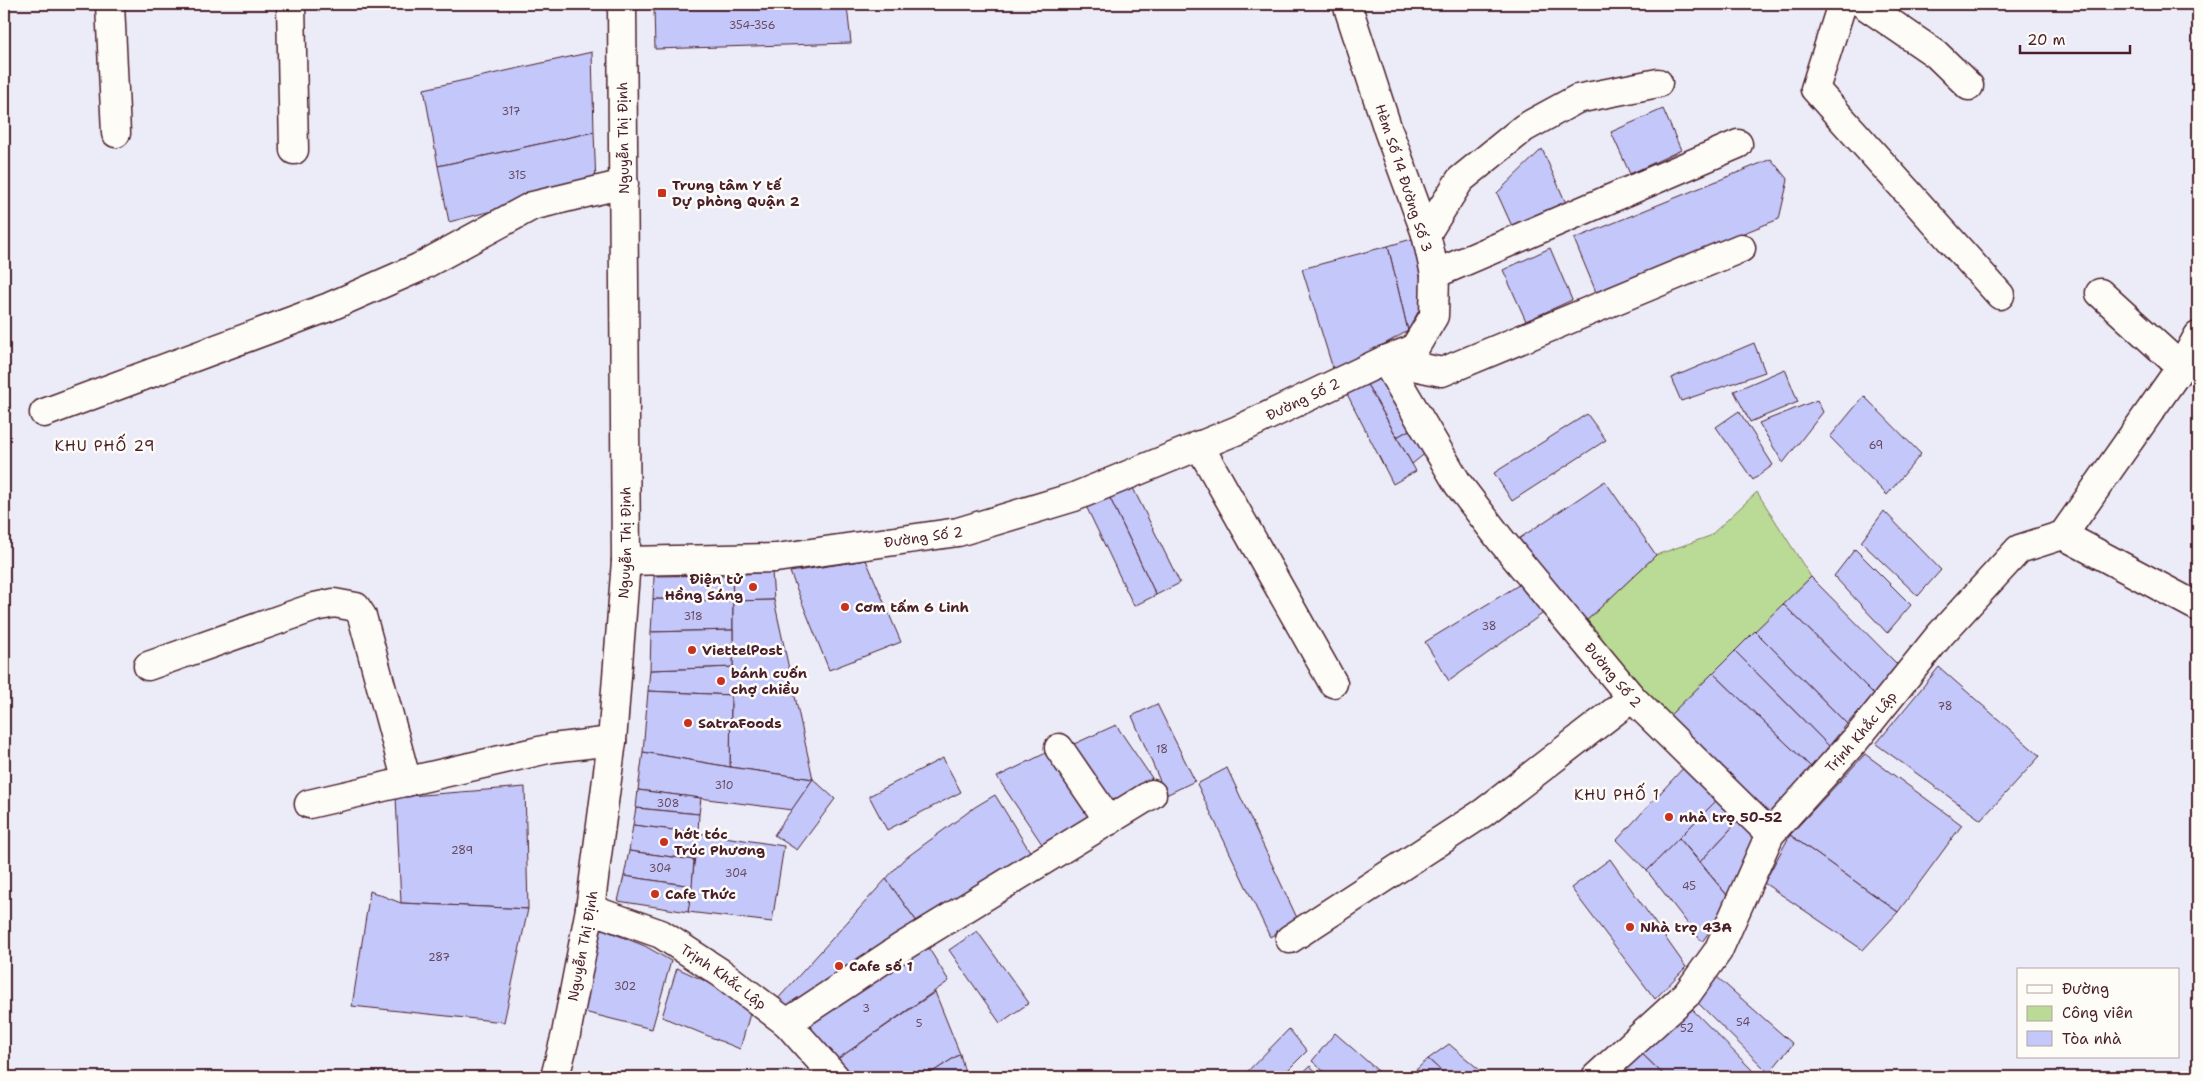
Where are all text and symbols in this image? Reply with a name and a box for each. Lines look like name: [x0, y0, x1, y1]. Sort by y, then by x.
house number: 354-356: [729, 18, 775, 33]
scale bar: [2020, 22, 2130, 54]
text: 20 m: [2027, 30, 2066, 50]
street label: Nguyễn Thị Định: [613, 82, 633, 194]
street label: Hèm Số 14 Đường Số 3: [1372, 102, 1436, 254]
house number: 317: [502, 104, 521, 119]
house number: 315: [508, 168, 526, 183]
place label: Trung tâm Y tế Dự phòng Quận 2: [672, 176, 800, 210]
marker: Trung tâm Y tế Dự phòng Quận 2: [656, 187, 668, 199]
street label: Đường Số 2: [1263, 374, 1343, 424]
district label: KHU PHỐ 29: [54, 433, 156, 456]
house number: 69: [1869, 438, 1883, 453]
street label: Nguyễn Thị Định: [614, 486, 635, 599]
street label: Đường Số 2: [883, 522, 964, 551]
place label: Điện tử Hồng Sáng: [665, 570, 744, 604]
marker: Điện tử Hồng Sáng: [747, 581, 759, 593]
place label: Cơm tấm 6 Linh: [855, 598, 969, 616]
marker: Cơm tấm 6 Linh: [839, 601, 851, 613]
house number: 318: [683, 609, 703, 624]
house number: 38: [1481, 619, 1497, 634]
street label: Đường Số 2: [1581, 639, 1645, 711]
place label: ViettelPost: [702, 641, 783, 659]
marker: ViettelPost: [686, 644, 698, 656]
place label: bánh cuốn chợ chiều: [731, 664, 807, 698]
marker: bánh cuốn chợ chiều: [715, 675, 727, 687]
street label: Trịnh Khắc Lập: [1821, 687, 1900, 776]
house number: 78: [1938, 699, 1952, 714]
place label: SatraFoods: [698, 714, 782, 732]
marker: SatraFoods: [682, 717, 694, 729]
house number: 18: [1156, 742, 1168, 757]
house number: 310: [714, 778, 734, 793]
district label: KHU PHỐ 1: [1574, 782, 1660, 805]
house number: 308: [657, 796, 679, 811]
place label: nhà trọ 50-52: [1679, 808, 1783, 826]
marker: nhà trọ 50-52: [1663, 811, 1675, 823]
place label: hớt tóc Trúc Phương: [674, 825, 765, 859]
marker: hớt tóc Trúc Phương: [658, 836, 670, 848]
house number: 289: [451, 843, 473, 858]
house number: 304: [649, 861, 672, 876]
house number: 304: [725, 866, 748, 881]
house number: 45: [1682, 879, 1696, 894]
place label: Cafe Thức: [665, 885, 736, 903]
marker: Cafe Thức: [649, 888, 661, 900]
street label: Nguyễn Thị Định: [563, 890, 601, 1003]
place label: Nhà trọ 43A: [1640, 918, 1732, 936]
marker: Nhà trọ 43A: [1624, 921, 1636, 933]
street label: Trịnh Khắc Lập: [677, 940, 770, 1013]
house number: 287: [428, 950, 450, 965]
place label: Cafe số 1: [849, 957, 913, 975]
marker: Cafe số 1: [833, 960, 845, 972]
legend: [2017, 968, 2180, 1058]
house number: 302: [614, 979, 636, 994]
text: Đường: [2062, 979, 2109, 999]
house number: 3: [862, 1001, 870, 1016]
text: Công viên: [2062, 1003, 2133, 1023]
house number: 54: [1736, 1015, 1750, 1030]
house number: 5: [916, 1016, 923, 1031]
house number: 52: [1680, 1021, 1694, 1036]
text: Tòa nhà: [2062, 1029, 2122, 1049]

